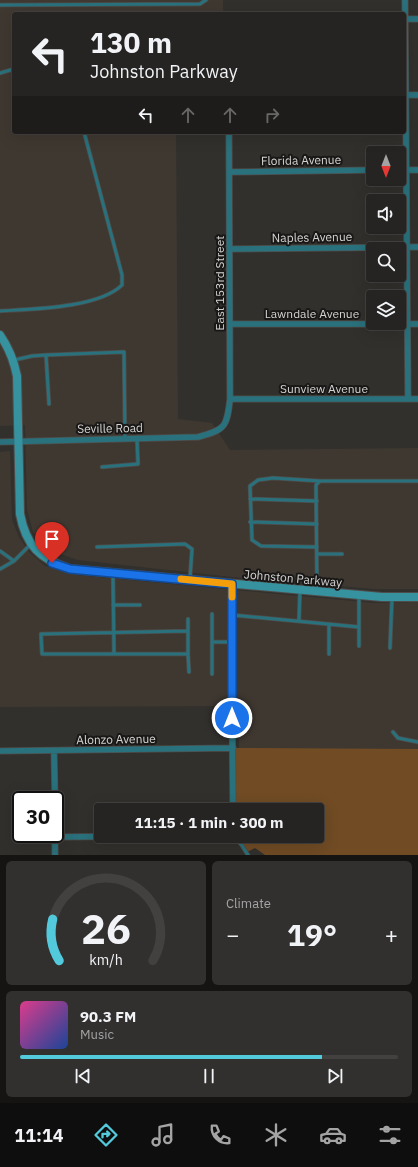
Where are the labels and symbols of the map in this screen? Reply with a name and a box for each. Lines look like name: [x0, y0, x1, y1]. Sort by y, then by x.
north arrow: [366, 146, 406, 186]
street label: Florida Avenue: [261, 152, 342, 168]
street label: Naples Avenue: [272, 229, 353, 245]
street label: East 153rd Street: [212, 236, 227, 330]
street label: Lawndale Avenue: [265, 306, 360, 321]
street label: Sunview Avenue: [280, 381, 368, 396]
street label: Seville Road: [77, 420, 143, 436]
pin: [35, 522, 69, 563]
street label: Johnston Parkway: [243, 566, 343, 590]
position arrow: [211, 697, 253, 739]
street label: Alonzo Avenue: [76, 731, 156, 747]
speed limit sign: 30: [12, 791, 64, 843]

